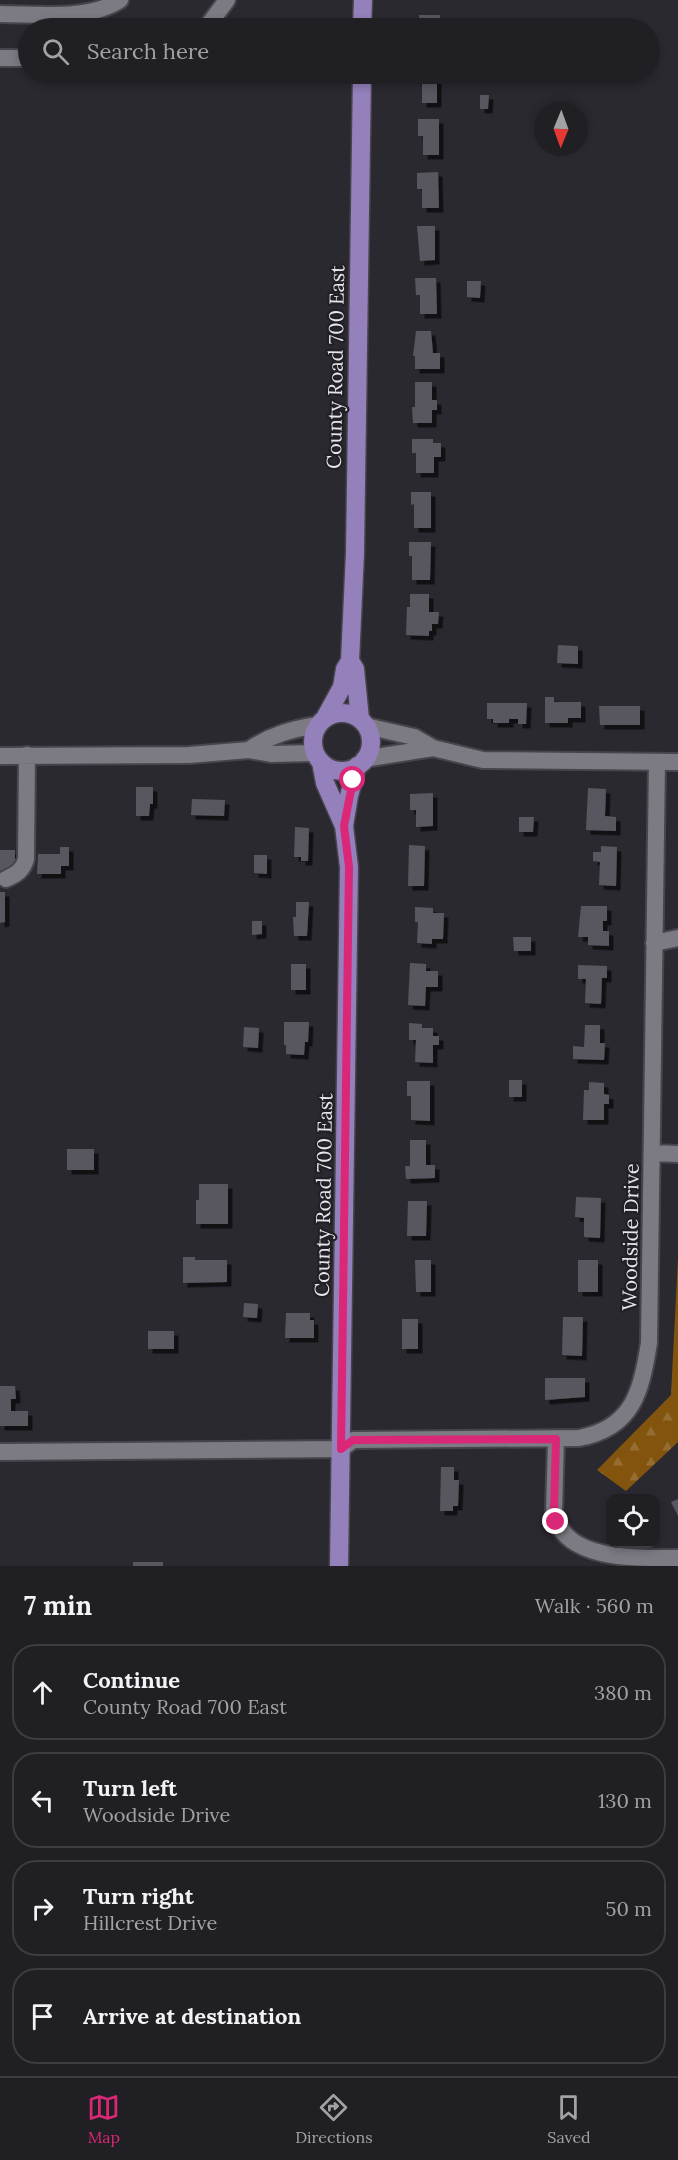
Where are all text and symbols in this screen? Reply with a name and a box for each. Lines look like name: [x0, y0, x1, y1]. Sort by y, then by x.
search box: [18, 18, 660, 84]
icon: search: [39, 35, 72, 68]
text: Search here: [87, 37, 209, 65]
north arrow: [534, 102, 588, 156]
street label: County Road 700 East: [321, 265, 349, 469]
route start: [339, 766, 365, 792]
street label: County Road 700 East: [309, 1093, 337, 1297]
street label: Woodside Drive: [616, 1163, 644, 1311]
map controls: [606, 1494, 660, 1548]
button: locate: [606, 1494, 660, 1548]
route end: [542, 1508, 568, 1534]
text: 7 min: [24, 1589, 92, 1622]
text: Walk · 560 m: [535, 1593, 654, 1618]
text: Continue: [83, 1666, 180, 1694]
icon: ahead: [26, 1676, 59, 1709]
text: 380 m: [594, 1680, 652, 1705]
text: County Road 700 East: [83, 1694, 287, 1719]
text: Turn left: [83, 1774, 177, 1802]
icon: left: [26, 1784, 59, 1817]
text: 130 m: [598, 1788, 652, 1813]
text: Woodside Drive: [83, 1802, 230, 1827]
text: Turn right: [83, 1882, 194, 1910]
icon: right: [26, 1892, 59, 1925]
text: 50 m: [606, 1896, 652, 1921]
text: Hillcrest Drive: [83, 1910, 217, 1935]
icon: arrive: [26, 2000, 59, 2033]
text: Arrive at destination: [83, 2002, 301, 2030]
tab: Map: [87, 2091, 120, 2147]
tab: Directions: [295, 2091, 373, 2147]
tab: Saved: [547, 2091, 591, 2147]

